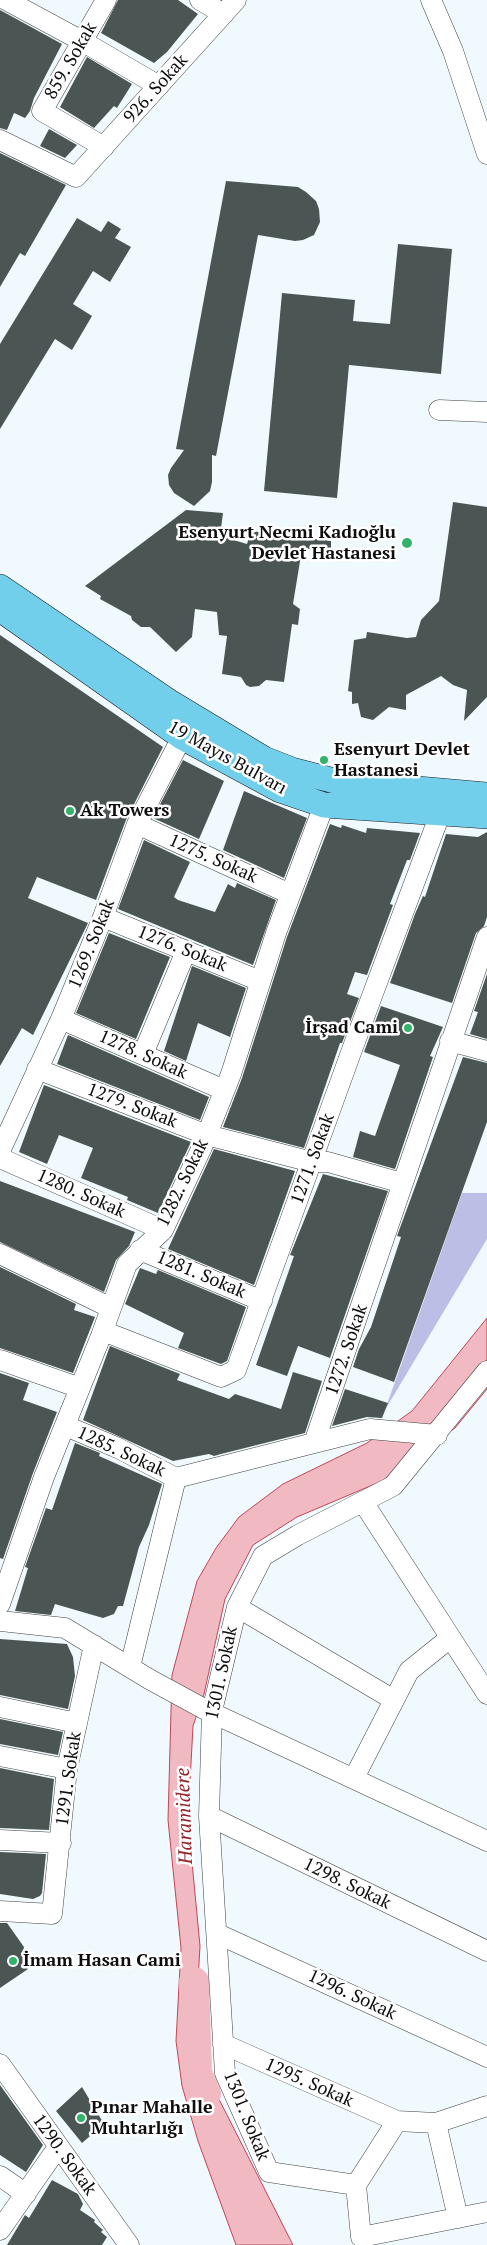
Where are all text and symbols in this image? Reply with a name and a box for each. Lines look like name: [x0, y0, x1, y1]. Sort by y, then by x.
street label: 859. Sokak: [40, 19, 102, 103]
street label: 926. Sokak: [119, 50, 193, 128]
place label: Esenyurt Necmi Kadıoğlu Devlet Hastanesi: [178, 522, 396, 564]
marker: Esenyurt Necmi Kadıoğlu Devlet Hastanesi: [400, 536, 414, 550]
street label: 19 Mayıs Bulvarı: [164, 716, 290, 800]
place label: Esenyurt Devlet Hastanesi: [334, 739, 470, 782]
marker: Esenyurt Devlet Hastanesi: [318, 754, 330, 766]
place label: Ak Towers: [80, 800, 169, 822]
marker: Ak Towers: [64, 805, 76, 817]
street label: 1275. Sokak: [165, 830, 261, 888]
street label: 1269. Sokak: [64, 896, 120, 992]
street label: 1276. Sokak: [134, 921, 230, 977]
place label: İrşad Cami: [305, 1017, 398, 1039]
marker: İrşad Cami: [402, 1022, 414, 1034]
street label: 1278. Sokak: [95, 1026, 191, 1084]
street label: 1279. Sokak: [84, 1079, 180, 1133]
street label: 1271. Sokak: [287, 1111, 339, 1207]
street label: 1282. Sokak: [152, 1136, 214, 1230]
street label: 1280. Sokak: [33, 1165, 129, 1223]
street label: 1281. Sokak: [153, 1246, 249, 1304]
street label: 1272. Sokak: [321, 1302, 373, 1398]
street label: 1285. Sokak: [73, 1422, 169, 1482]
street label: 1301. Sokak: [202, 1624, 242, 1722]
street label: 1291. Sokak: [52, 1730, 86, 1828]
water label: Haramidere: [172, 1767, 198, 1865]
street label: 1298. Sokak: [300, 1853, 394, 1915]
place label: İmam Hasan Cami: [23, 1950, 181, 1972]
marker: İmam Hasan Cami: [7, 1955, 19, 1967]
street label: 1296. Sokak: [304, 1965, 400, 2025]
street label: 1295. Sokak: [261, 2054, 357, 2112]
street label: 1301. Sokak: [218, 2068, 274, 2164]
place label: Pınar Mahalle Muhtarlığı: [91, 2097, 213, 2140]
street label: 1290. Sokak: [27, 2110, 101, 2200]
marker: Pınar Mahalle Muhtarlığı: [75, 2112, 87, 2124]

